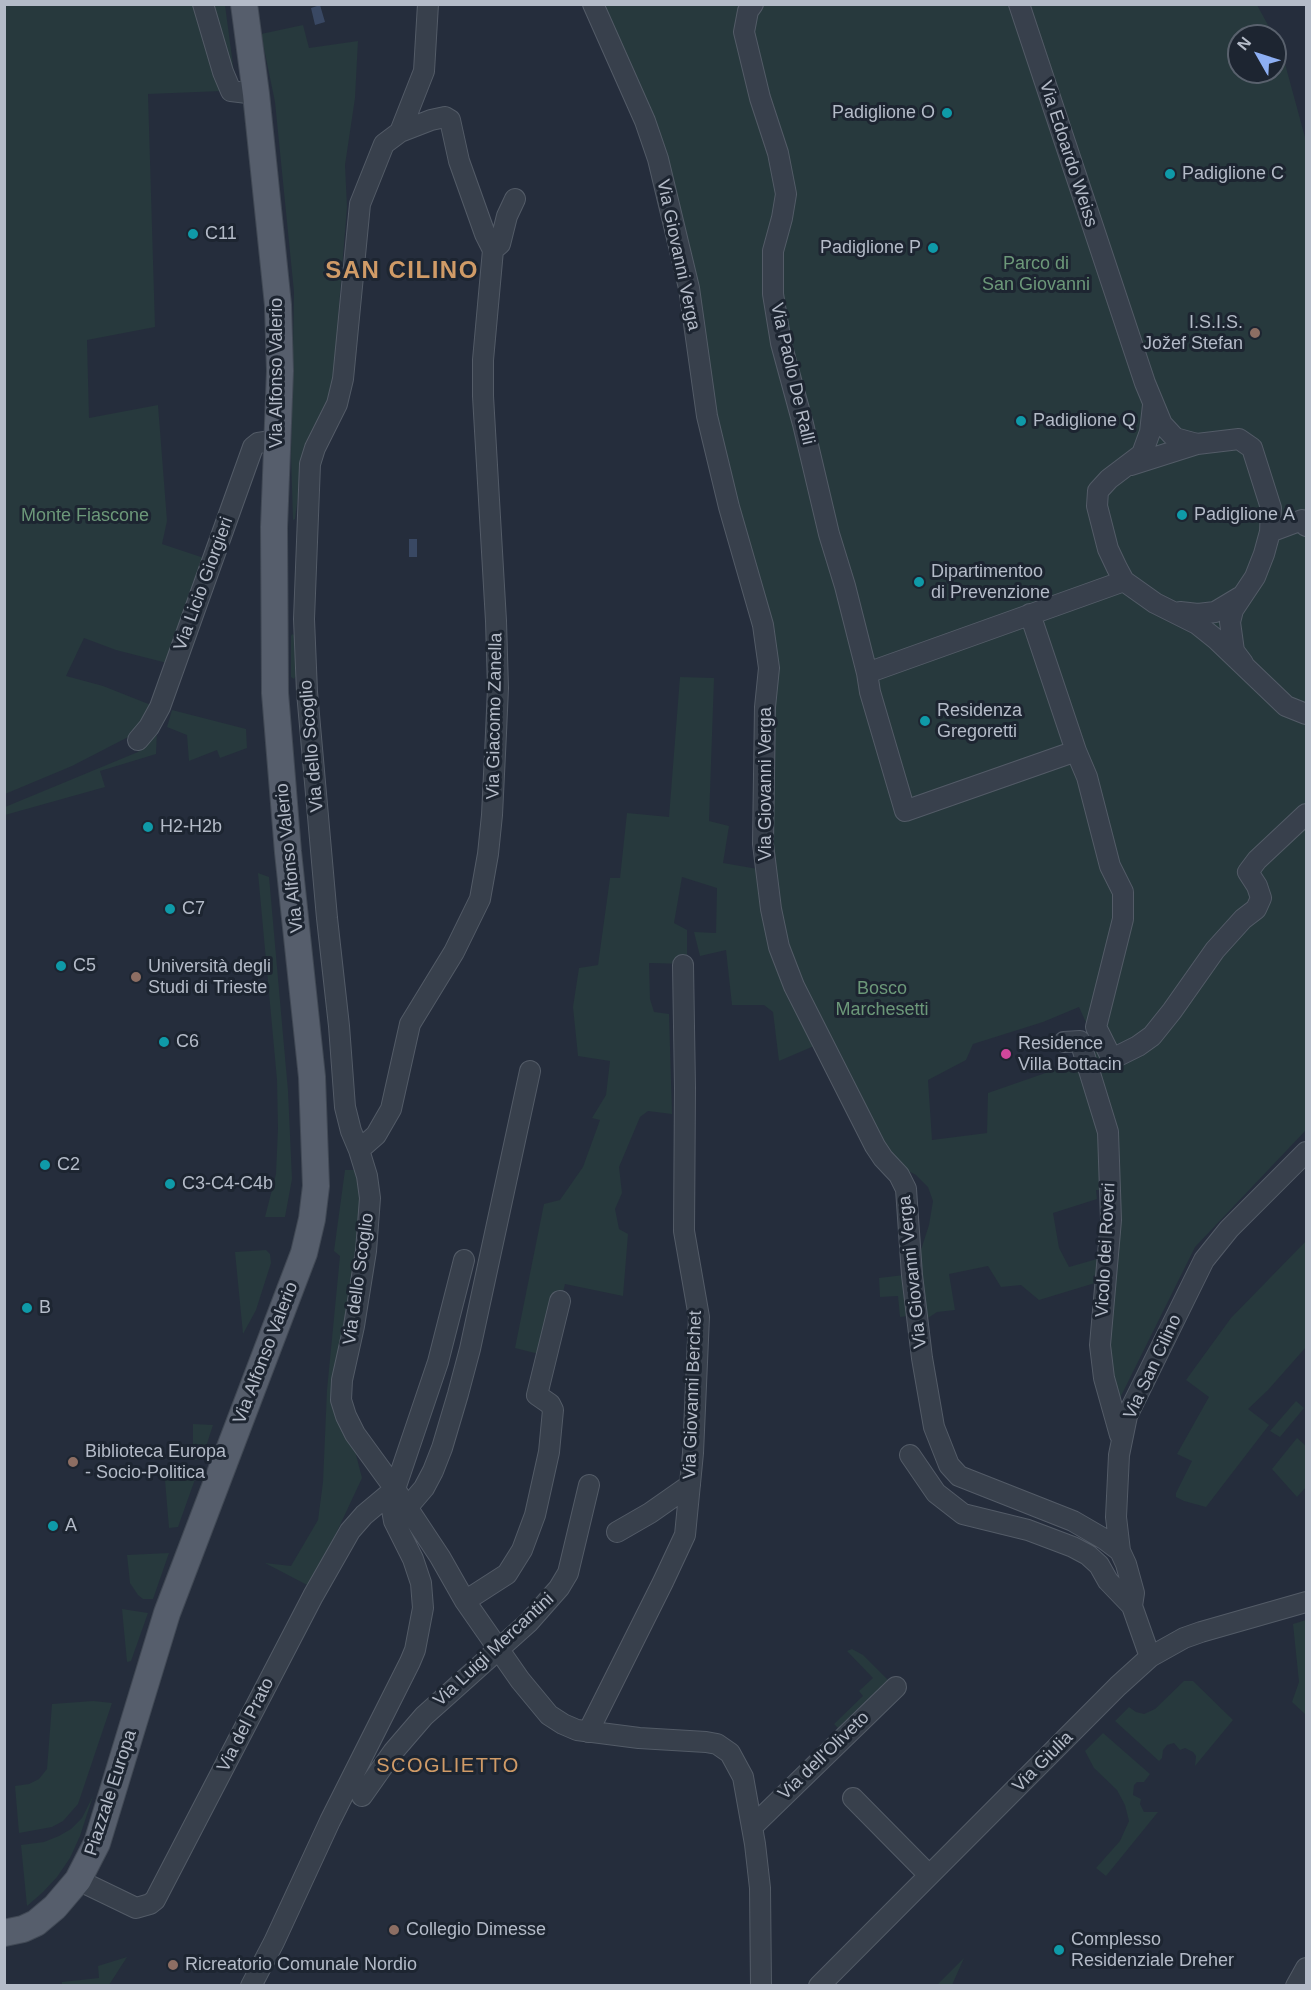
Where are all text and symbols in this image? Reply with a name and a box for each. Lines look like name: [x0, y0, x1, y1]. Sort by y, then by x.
north arrow: [1227, 24, 1287, 84]
text: N: [1234, 34, 1254, 53]
street label: Via Edoardo Weiss: [1034, 78, 1102, 230]
place label: Padiglione O: [832, 102, 935, 124]
marker: Padiglione O: [940, 106, 954, 120]
place label: Padiglione C: [1182, 163, 1284, 185]
marker: Padiglione C: [1163, 167, 1177, 181]
street label: Via Giovanni Verga: [651, 178, 705, 332]
place label: C11: [205, 223, 237, 245]
marker: C11: [186, 227, 200, 241]
place label: Padiglione P: [820, 237, 921, 259]
marker: Padiglione P: [926, 241, 940, 255]
park label: Parco di San Giovanni: [982, 253, 1090, 296]
district label: SAN CILINO: [325, 257, 479, 285]
street label: Via Alfonso Valerio: [266, 298, 288, 448]
street label: Via Paolo De Ralli: [765, 301, 819, 447]
place label: I.S.I.S. Jožef Stefan: [1143, 312, 1243, 354]
marker: I.S.I.S. Jožef Stefan: [1248, 326, 1262, 340]
place label: Padiglione Q: [1033, 410, 1136, 432]
marker: Padiglione Q: [1014, 414, 1028, 428]
place label: Padiglione A: [1194, 504, 1295, 526]
park label: Monte Fiascone: [21, 505, 149, 527]
marker: Padiglione A: [1175, 508, 1189, 522]
street label: Via Licio Giorgieri: [170, 514, 238, 654]
place label: Dipartimentoo di Prevenzione: [931, 561, 1050, 604]
marker: Dipartimentoo di Prevenzione: [912, 575, 926, 589]
street label: Via Giacomo Zanella: [483, 632, 507, 800]
street label: Via dello Scoglio: [295, 679, 329, 813]
place label: Residenza Gregoretti: [937, 700, 1022, 742]
street label: Via Giovanni Verga: [755, 707, 777, 861]
marker: Residenza Gregoretti: [918, 714, 932, 728]
street label: Via Alfonso Valerio: [271, 782, 309, 934]
place label: H2-H2b: [160, 816, 222, 838]
marker: H2-H2b: [141, 820, 155, 834]
place label: C7: [182, 898, 205, 920]
marker: C7: [163, 902, 177, 916]
place label: C5: [73, 955, 96, 977]
place label: Università degli Studi di Trieste: [148, 956, 271, 998]
marker: C5: [54, 959, 68, 973]
marker: Università degli Studi di Trieste: [129, 970, 143, 984]
park label: Bosco Marchesetti: [835, 978, 929, 1020]
place label: C6: [176, 1031, 199, 1053]
place label: Residence Villa Bottacin: [1018, 1033, 1122, 1076]
marker: C6: [157, 1035, 171, 1049]
marker: Residence Villa Bottacin: [999, 1047, 1013, 1061]
place label: C2: [57, 1154, 80, 1176]
marker: C2: [38, 1158, 52, 1172]
place label: C3-C4-C4b: [182, 1173, 273, 1195]
marker: C3-C4-C4b: [163, 1177, 177, 1191]
street label: Vicolo dei Roveri: [1092, 1182, 1120, 1318]
street label: Via Giovanni Verga: [894, 1194, 932, 1350]
street label: Via dello Scoglio: [339, 1212, 379, 1346]
street label: Via Alfonso Valerio: [229, 1279, 303, 1427]
place label: B: [39, 1297, 51, 1319]
marker: B: [20, 1301, 34, 1315]
street label: Via Giovanni Berchet: [679, 1310, 707, 1480]
street label: Via San Cilino: [1119, 1311, 1187, 1423]
place label: Biblioteca Europa - Socio-Politica: [85, 1441, 226, 1484]
marker: Biblioteca Europa - Socio-Politica: [66, 1455, 80, 1469]
place label: A: [65, 1515, 77, 1537]
marker: A: [46, 1519, 60, 1533]
street label: Via Luigi Mercantini: [429, 1589, 559, 1711]
street label: Via del Prato: [213, 1674, 279, 1776]
street label: Via dell'Oliveto: [774, 1707, 874, 1805]
street label: Piazzale Europa: [80, 1727, 142, 1859]
street label: Via Giulia: [1008, 1727, 1078, 1797]
district label: SCOGLIETTO: [376, 1754, 520, 1778]
place label: Collegio Dimesse: [406, 1919, 546, 1941]
marker: Collegio Dimesse: [387, 1923, 401, 1937]
place label: Complesso Residenziale Dreher: [1071, 1929, 1234, 1972]
marker: Complesso Residenziale Dreher: [1052, 1943, 1066, 1957]
place label: Ricreatorio Comunale Nordio: [185, 1954, 417, 1976]
marker: Ricreatorio Comunale Nordio: [166, 1958, 180, 1972]

